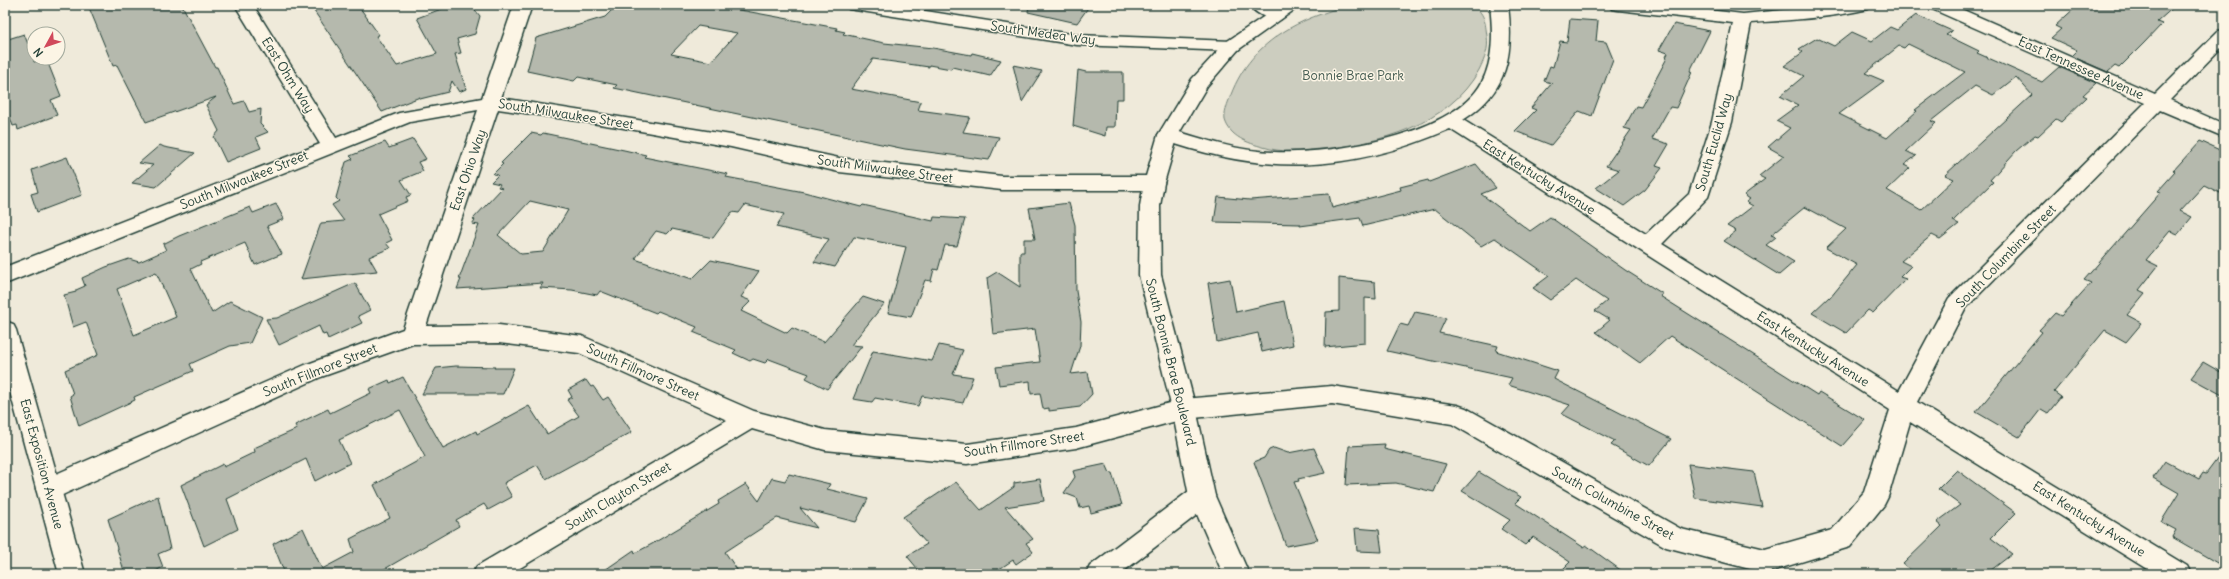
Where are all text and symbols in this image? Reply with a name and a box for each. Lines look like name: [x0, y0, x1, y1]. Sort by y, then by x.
street label: South Medea Way: [989, 17, 1097, 49]
north arrow: [26, 26, 66, 66]
street label: East Tennessee Avenue: [2016, 33, 2146, 103]
street label: East Ohm Way: [258, 34, 318, 116]
text: N: [31, 45, 46, 60]
park label: Bonnie Brae Park: [1302, 67, 1404, 84]
street label: South Euclid Way: [1692, 91, 1736, 193]
street label: South Milwaukee Street: [497, 95, 636, 133]
street label: East Ohio Way: [446, 127, 490, 213]
street label: East Kentucky Avenue: [1480, 135, 1598, 219]
street label: South Milwaukee Street: [177, 146, 311, 214]
street label: South Milwaukee Street: [816, 151, 955, 187]
street label: South Columbine Street: [1952, 200, 2060, 311]
street label: South Bonnie Brae Boulevard: [1142, 277, 1200, 448]
street label: East Kentucky Avenue: [1754, 307, 1872, 391]
street label: South Fillmore Street: [260, 339, 380, 401]
street label: South Fillmore Street: [584, 340, 703, 405]
street label: East Exposition Avenue: [16, 397, 68, 531]
street label: South Fillmore Street: [963, 427, 1086, 461]
street label: South Clayton Street: [562, 457, 674, 534]
street label: South Columbine Street: [1549, 462, 1678, 544]
street label: East Kentucky Avenue: [2030, 477, 2148, 561]

